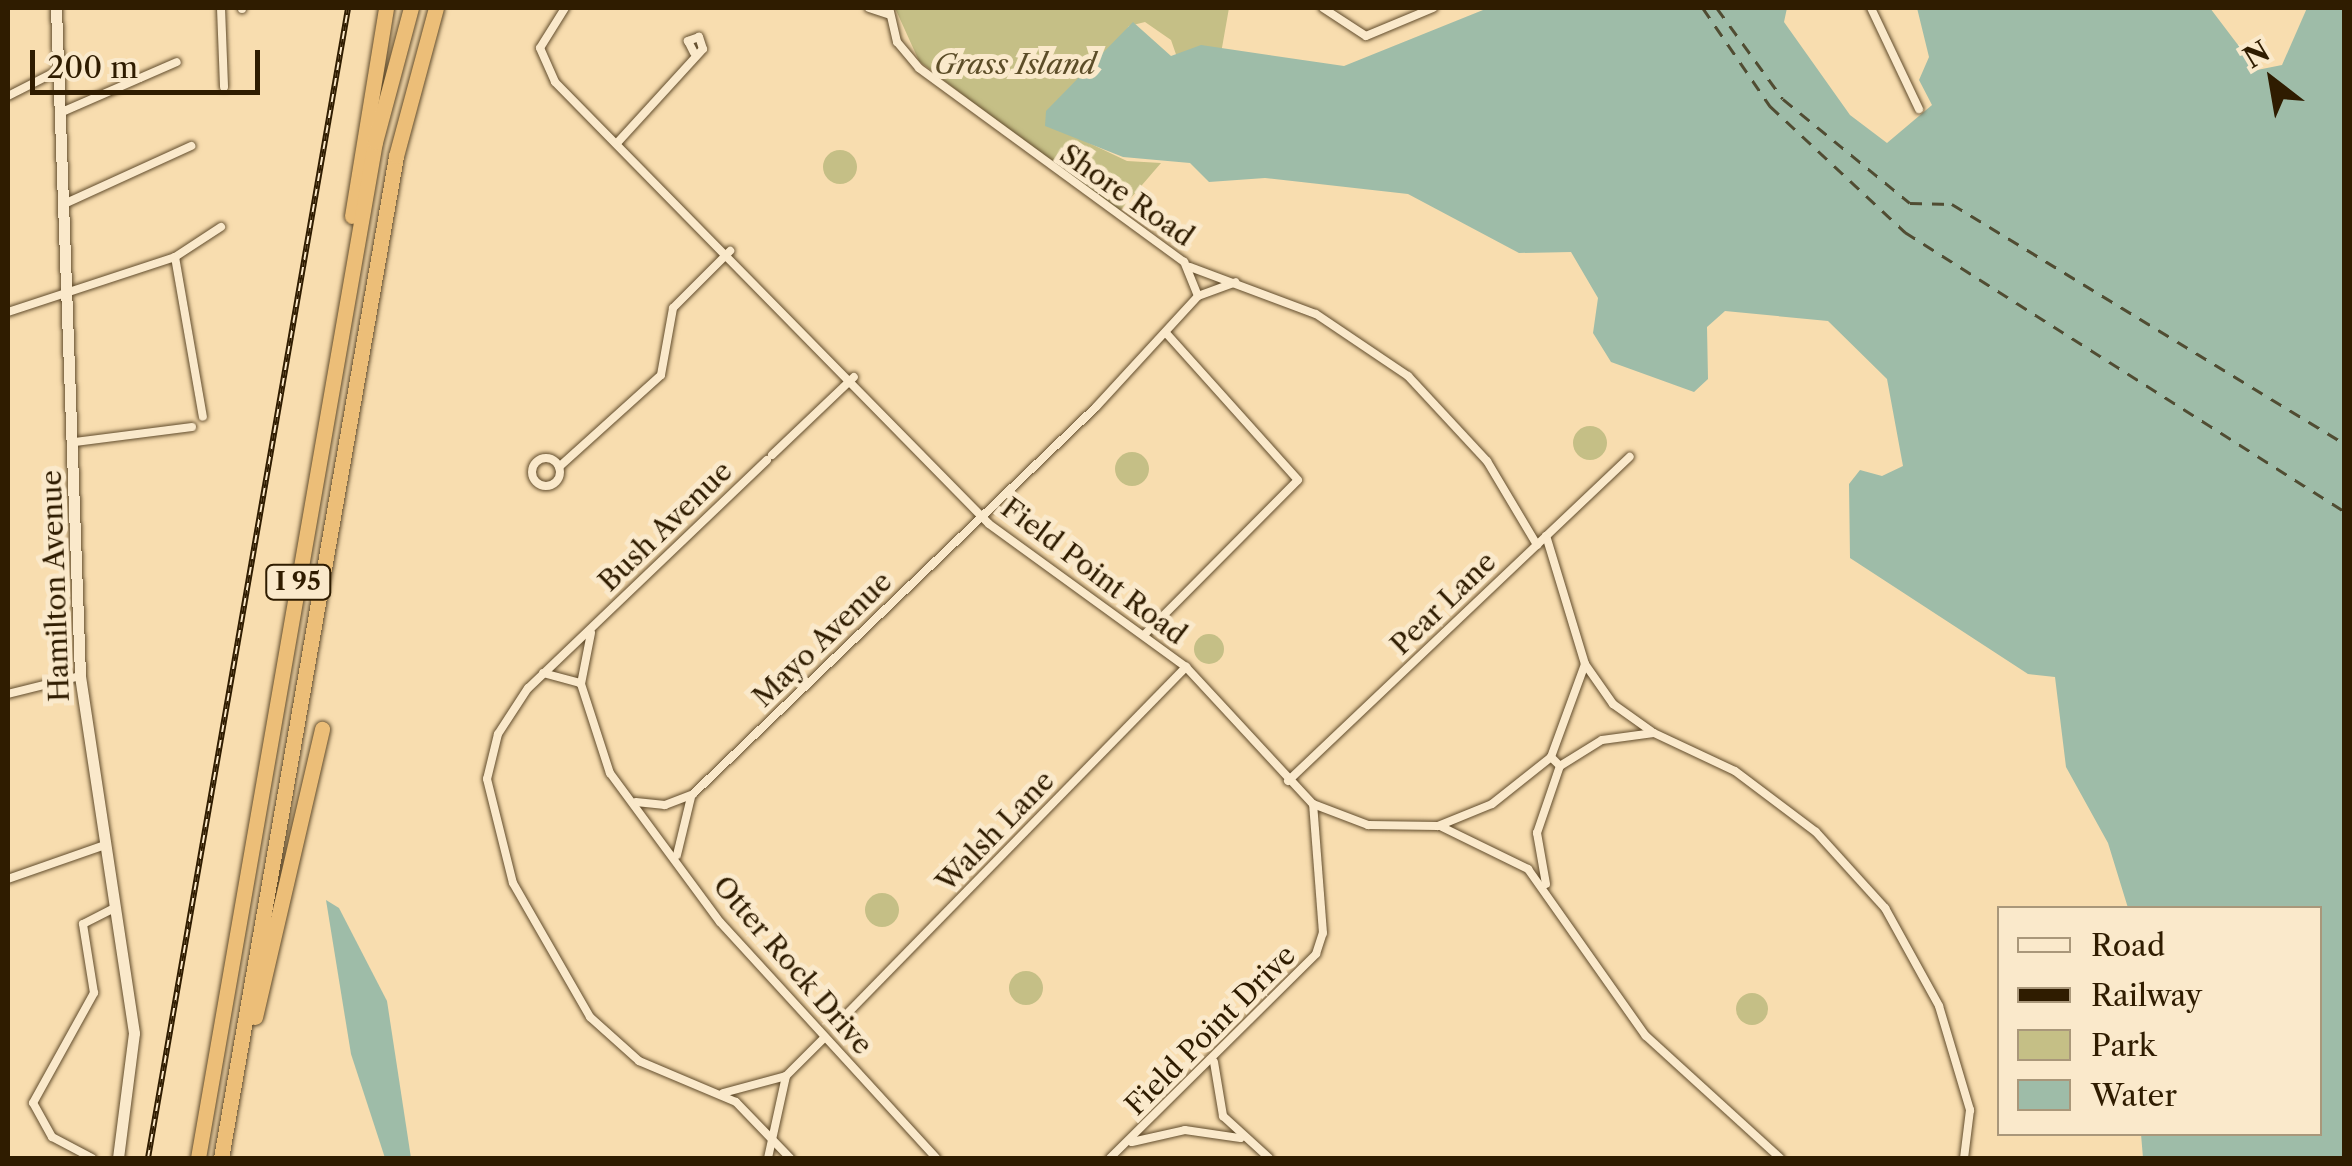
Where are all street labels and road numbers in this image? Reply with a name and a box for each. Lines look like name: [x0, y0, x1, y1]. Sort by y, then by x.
street label: Shore Road: [1054, 137, 1200, 253]
street label: Bush Avenue: [591, 454, 739, 598]
street label: Hamilton Avenue: [34, 469, 76, 703]
street label: Field Point Road: [995, 491, 1193, 651]
street label: Pear Lane: [1383, 544, 1503, 662]
road number: I 95: [263, 562, 333, 602]
street label: Mayo Avenue: [745, 564, 899, 714]
street label: Walsh Lane: [929, 764, 1061, 898]
street label: Otter Rock Drive: [706, 868, 880, 1062]
street label: Field Point Drive: [1118, 938, 1302, 1122]

